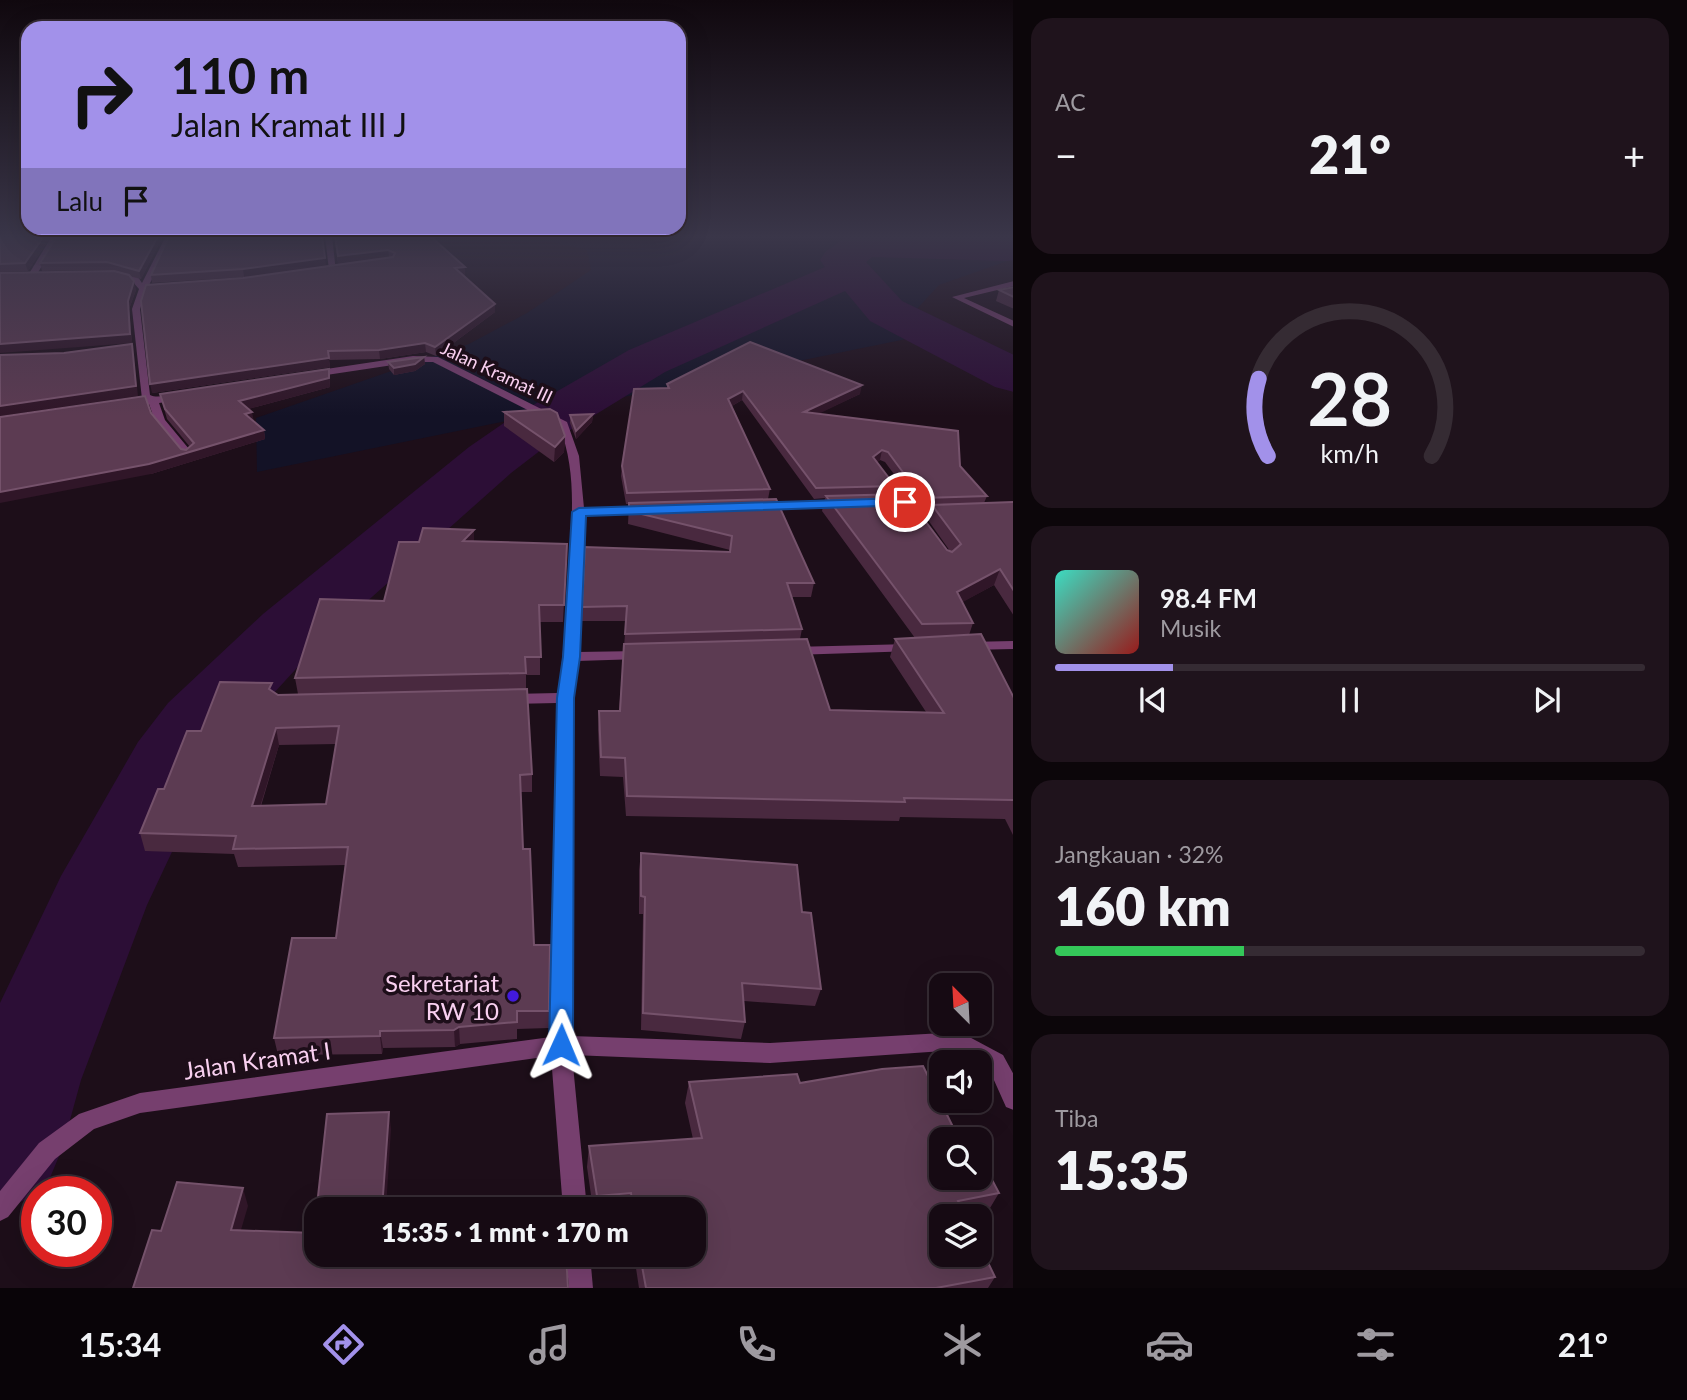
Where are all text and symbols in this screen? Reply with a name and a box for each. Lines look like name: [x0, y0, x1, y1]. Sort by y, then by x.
text: 110 m: [171, 46, 309, 104]
icon: right: [56, 49, 147, 140]
text: AC: [1055, 88, 1086, 116]
text: Jalan Kramat III J: [171, 105, 407, 144]
text: 21°: [1309, 123, 1391, 185]
text: −: [1055, 132, 1077, 178]
text: +: [1623, 132, 1645, 178]
icon: arrive: [117, 182, 155, 220]
text: Lalu: [56, 185, 103, 217]
street label: Jalan Kramat III: [437, 336, 557, 408]
text: 28: [1308, 354, 1392, 442]
text: km/h: [1321, 438, 1379, 468]
pin: [875, 472, 935, 532]
icon: arrive: [886, 483, 924, 521]
text: 98.4 FM: [1160, 582, 1257, 614]
text: Musik: [1160, 614, 1221, 642]
icon: previous: [1134, 681, 1172, 719]
icon: pause: [1331, 681, 1369, 719]
icon: next: [1528, 681, 1566, 719]
text: Jangkauan · 32%: [1055, 840, 1224, 868]
text: 160 km: [1055, 875, 1231, 937]
place label: Sekretariat RW 10: [385, 968, 499, 1025]
north arrow: [929, 973, 992, 1036]
map controls: [929, 973, 992, 1267]
marker: Sekretariat RW 10: [505, 988, 521, 1004]
position arrow: [524, 1008, 598, 1082]
street label: Jalan Kramat I: [182, 1035, 332, 1085]
button: sound: [929, 1050, 992, 1113]
text: Tiba: [1055, 1104, 1098, 1132]
button: search: [929, 1127, 992, 1190]
text: 15:35: [1055, 1139, 1189, 1201]
speed limit sign: 30: [21, 1176, 112, 1267]
button: layers: [929, 1204, 992, 1267]
text: 15:35 · 1 mnt · 170 m: [381, 1216, 629, 1248]
icon: directions: [319, 1320, 368, 1369]
icon: music: [525, 1320, 574, 1369]
icon: phone: [732, 1320, 781, 1369]
icon: climate: [938, 1320, 987, 1369]
icon: car: [1145, 1320, 1194, 1369]
icon: filters: [1351, 1320, 1400, 1369]
text: 15:34: [79, 1325, 161, 1364]
text: 21°: [1558, 1325, 1608, 1364]

